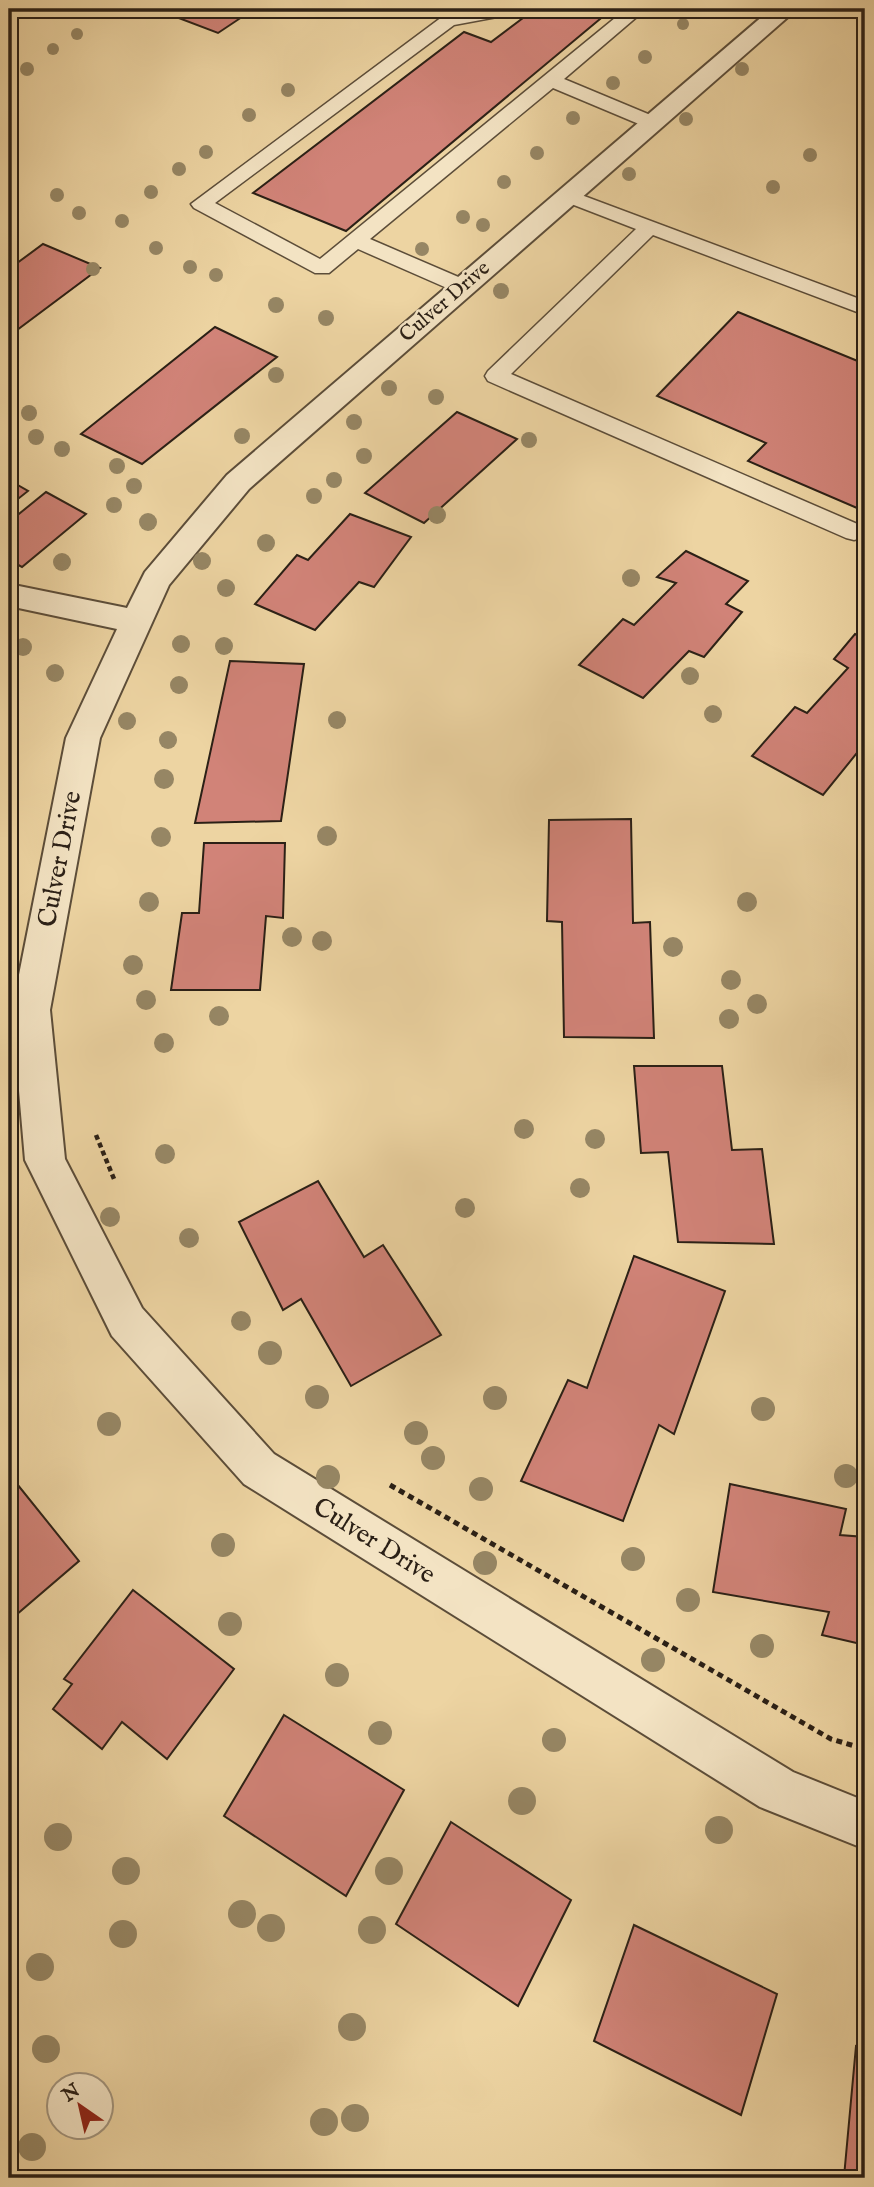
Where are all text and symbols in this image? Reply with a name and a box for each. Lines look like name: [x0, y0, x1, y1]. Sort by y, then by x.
street label: Culver Drive: [394, 255, 496, 349]
street label: Culver Drive: [31, 788, 89, 930]
street label: Culver Drive: [307, 1490, 441, 1592]
north arrow: [46, 2072, 116, 2142]
text: N: [57, 2079, 86, 2109]

